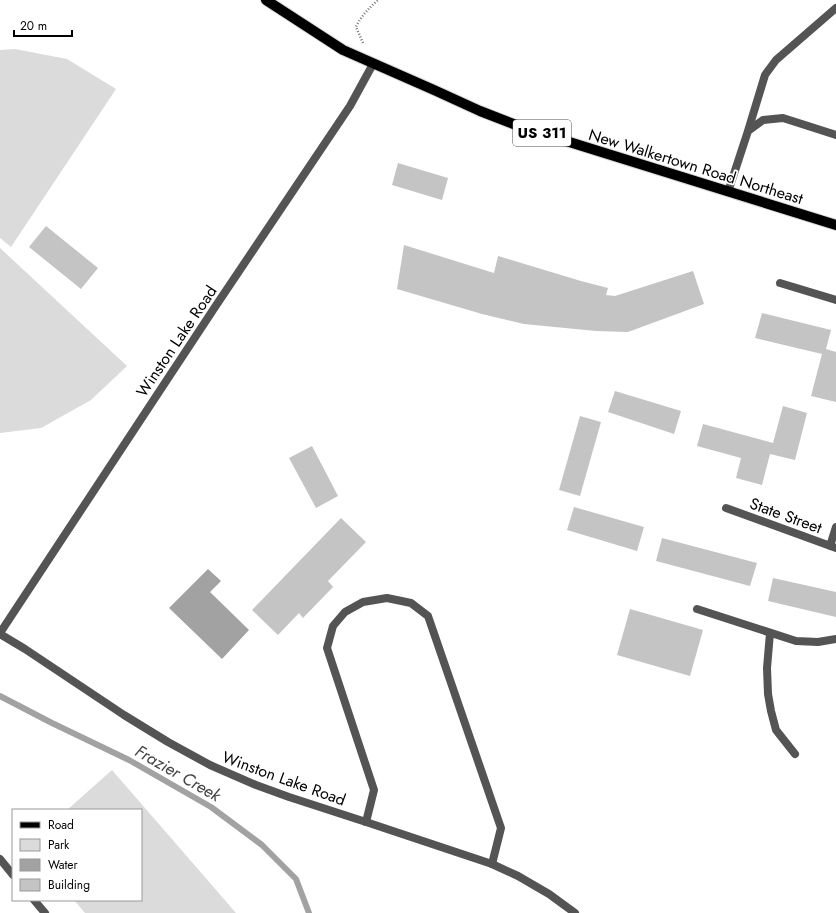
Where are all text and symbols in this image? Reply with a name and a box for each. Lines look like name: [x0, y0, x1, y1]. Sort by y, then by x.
scale bar: [14, 12, 72, 38]
text: 20 m: [20, 17, 47, 35]
road number: US 311: [513, 120, 571, 146]
street label: New Walkertown Road Northeast: [586, 123, 806, 210]
street label: Winston Lake Road: [131, 281, 222, 402]
street label: State Street: [746, 492, 825, 539]
water label: Frazier Creek: [131, 739, 226, 808]
street label: Winston Lake Road: [219, 745, 349, 811]
legend: [12, 809, 142, 901]
text: Road: [48, 816, 74, 834]
text: Park: [48, 836, 70, 854]
text: Water: [48, 856, 79, 874]
text: Building: [48, 876, 90, 894]

